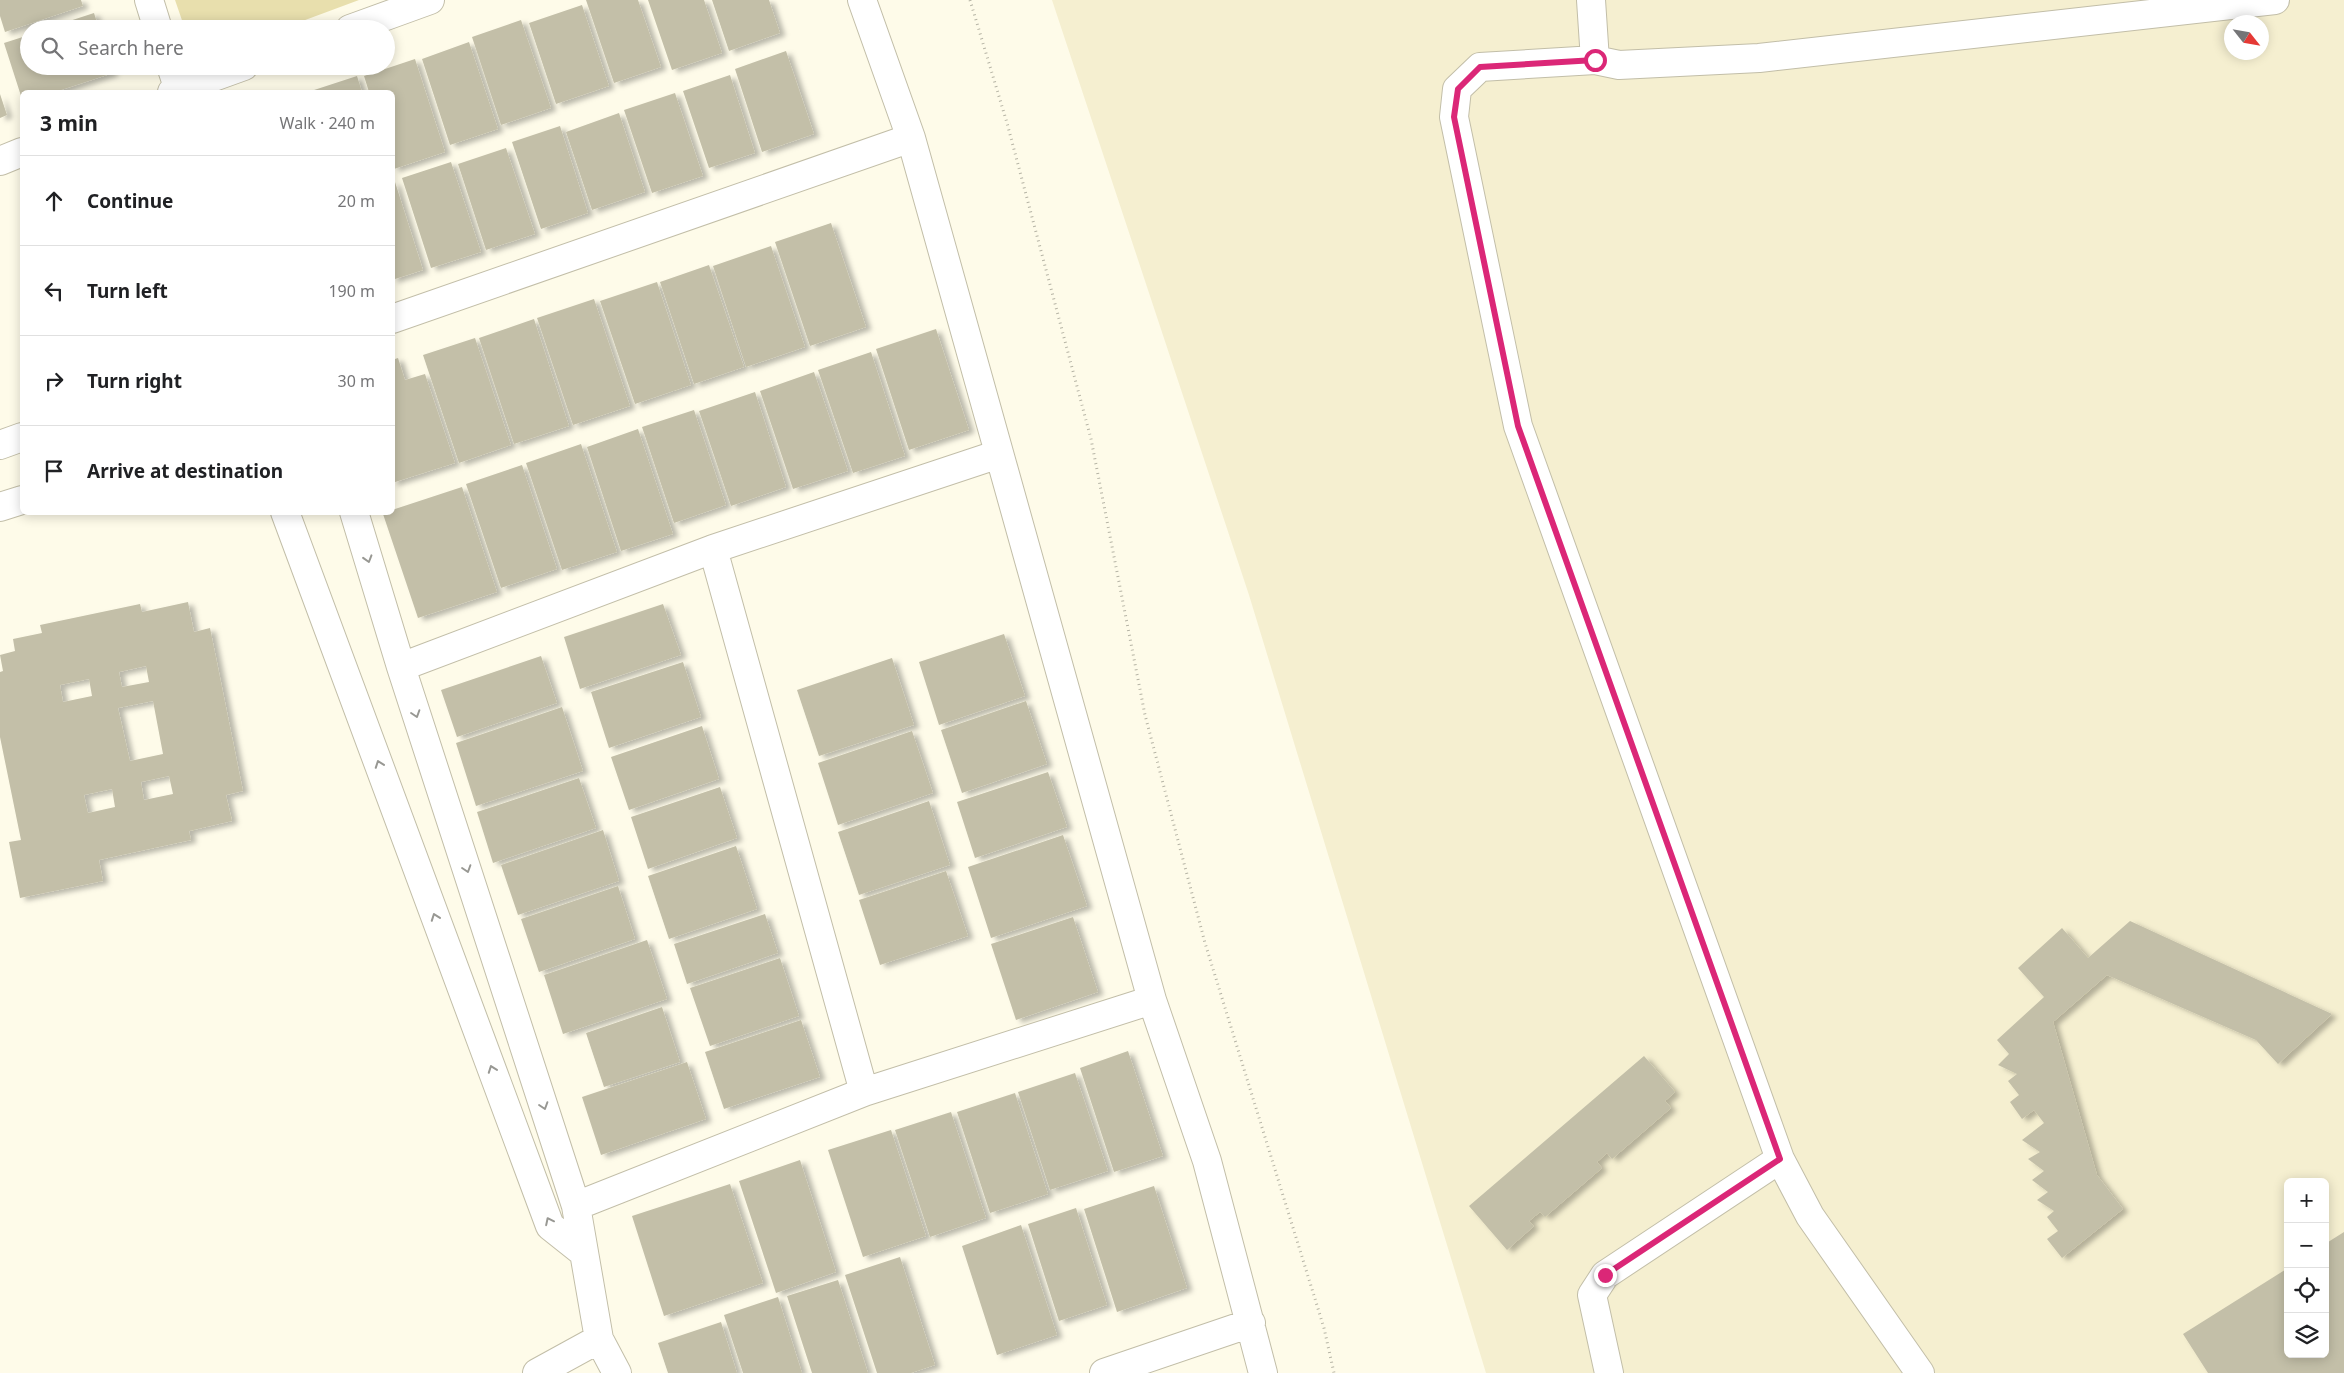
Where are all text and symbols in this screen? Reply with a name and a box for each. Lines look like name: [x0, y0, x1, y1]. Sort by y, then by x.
north arrow: [2224, 15, 2269, 60]
search box: [20, 20, 395, 75]
icon: search: [38, 34, 66, 62]
text: Search here: [78, 35, 184, 61]
route start: [1584, 49, 1607, 72]
text: 3 min: [40, 109, 98, 137]
text: Walk · 240 m: [280, 112, 375, 134]
icon: ahead: [40, 187, 68, 215]
text: Continue: [87, 188, 173, 214]
text: 20 m: [338, 190, 375, 212]
icon: left: [40, 277, 68, 305]
text: Turn left: [87, 278, 168, 304]
text: 190 m: [328, 280, 375, 302]
icon: right: [40, 367, 68, 395]
text: Turn right: [87, 368, 182, 394]
text: 30 m: [338, 370, 375, 392]
icon: arrive: [40, 457, 68, 485]
text: Arrive at destination: [87, 458, 283, 484]
one-way arrow: [362, 555, 372, 563]
one-way arrow: [410, 710, 420, 718]
one-way arrow: [375, 761, 385, 769]
one-way arrow: [461, 864, 471, 873]
one-way arrow: [431, 913, 441, 922]
one-way arrow: [488, 1065, 498, 1074]
one-way arrow: [538, 1102, 548, 1110]
map controls: [2284, 1178, 2329, 1358]
button: +: [2284, 1178, 2329, 1223]
one-way arrow: [545, 1217, 555, 1226]
button: −: [2284, 1223, 2329, 1268]
route end: [1594, 1264, 1617, 1287]
button: locate: [2284, 1268, 2329, 1313]
button: layers: [2284, 1313, 2329, 1358]

